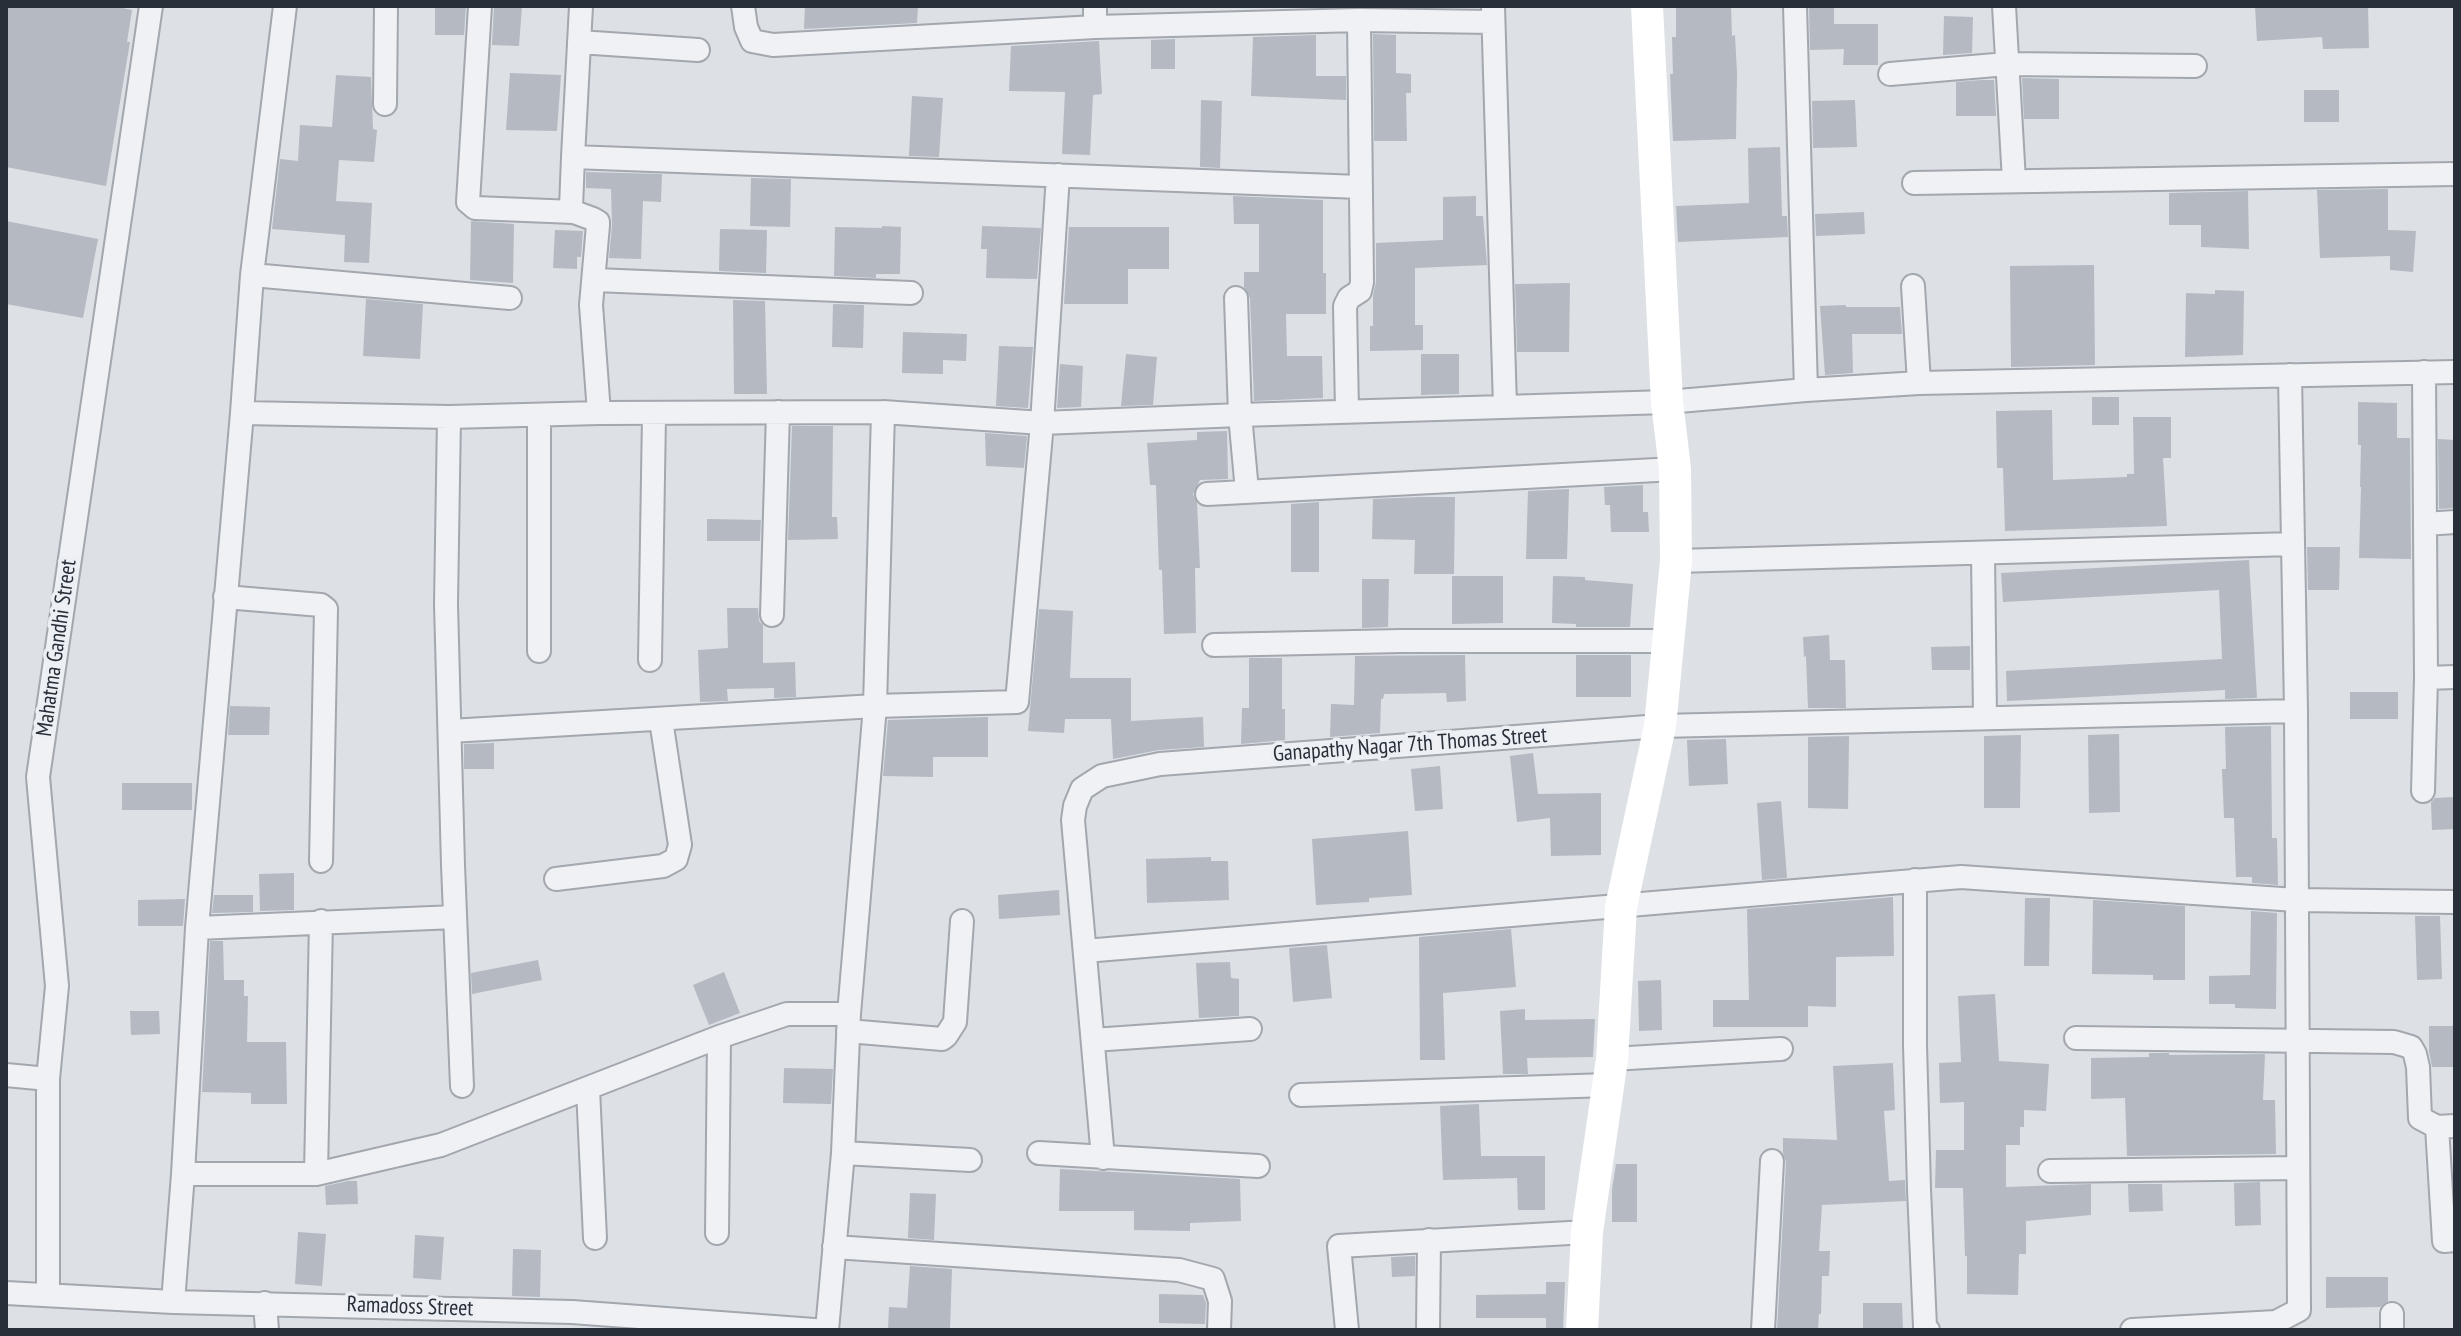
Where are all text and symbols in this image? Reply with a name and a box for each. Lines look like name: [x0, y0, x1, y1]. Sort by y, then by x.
street label: Mahatma Gandhi Street: [32, 558, 82, 738]
street label: Ganapathy Nagar 7th Thomas Street: [1272, 722, 1548, 768]
street label: Ramadoss Street: [346, 1292, 474, 1322]

